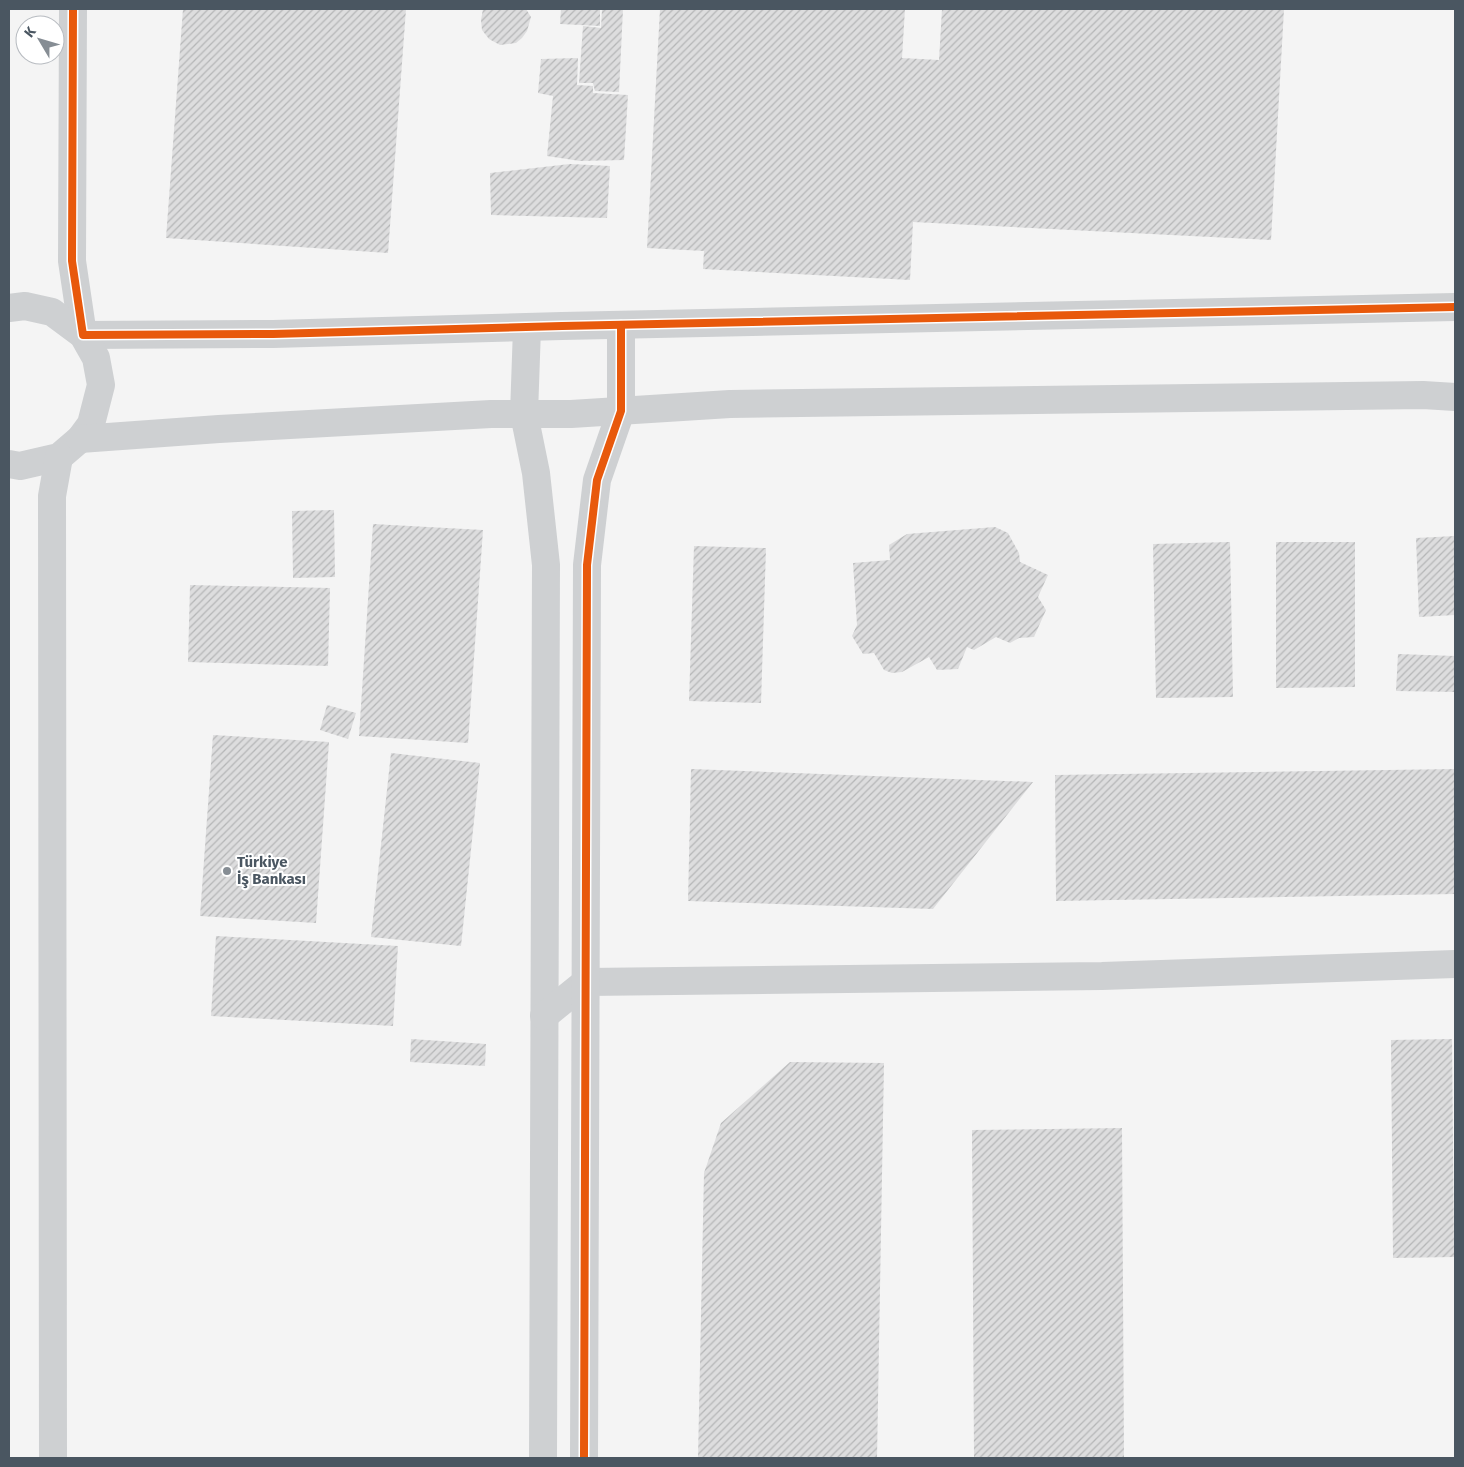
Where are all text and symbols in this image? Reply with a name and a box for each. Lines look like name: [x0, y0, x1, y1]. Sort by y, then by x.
north arrow: [15, 15, 65, 65]
text: K: [21, 23, 40, 41]
place label: Türkiye İş Bankası: [237, 853, 306, 889]
marker: Türkiye İş Bankası: [221, 865, 233, 877]

